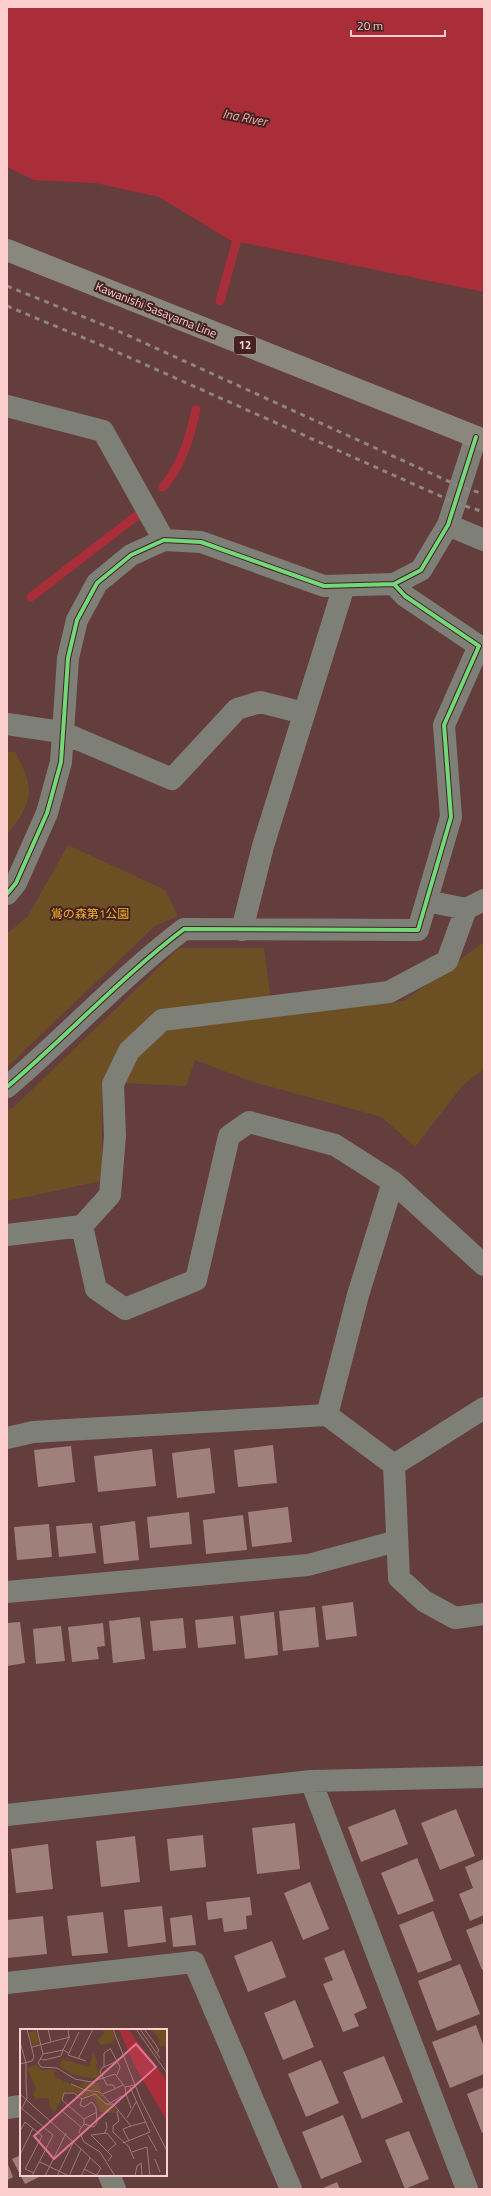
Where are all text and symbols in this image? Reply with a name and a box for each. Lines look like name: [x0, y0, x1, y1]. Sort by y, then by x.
scale bar: [351, 12, 445, 38]
text: 20 m: [357, 16, 383, 35]
water label: Ina River: [221, 103, 271, 131]
street label: Kawanishi Sasayama Line: [93, 276, 220, 343]
road number: 12: [234, 336, 256, 354]
park label: 鴬の森第1公園: [51, 904, 129, 923]
inset map: [20, 2029, 167, 2176]

